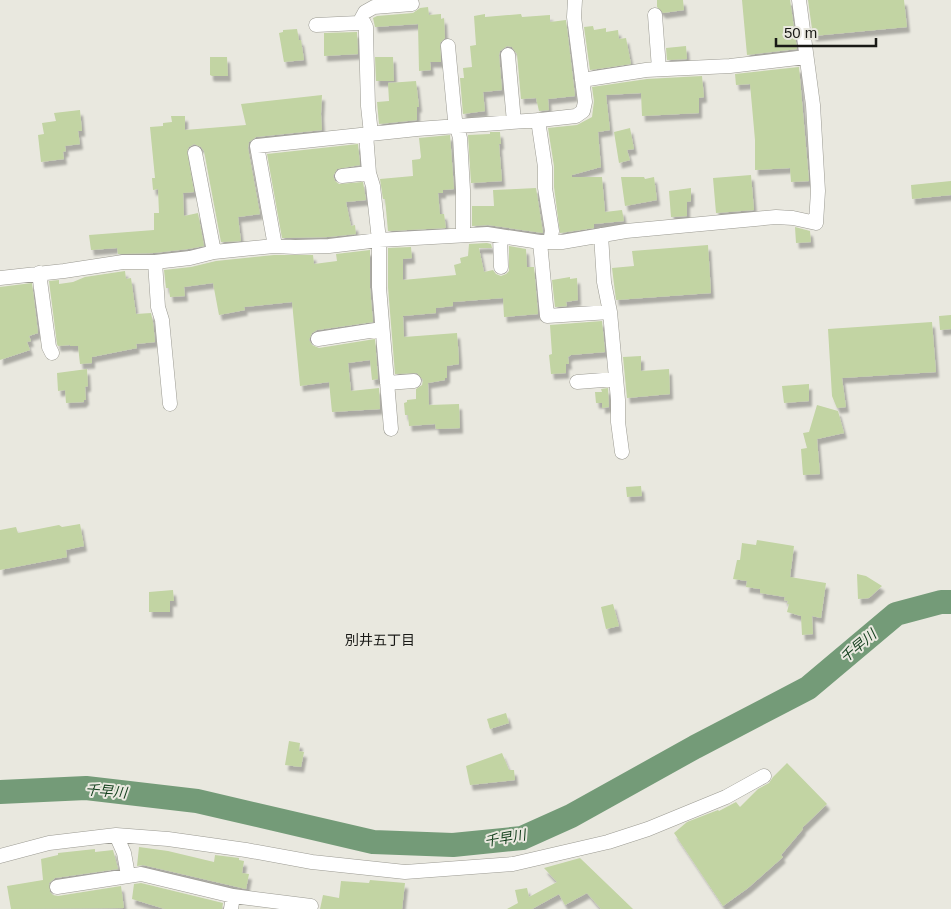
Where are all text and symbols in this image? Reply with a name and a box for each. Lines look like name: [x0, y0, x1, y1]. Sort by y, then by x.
scale bar: [776, 15, 876, 47]
text: 50 m: [784, 24, 817, 41]
water label: 千早川: [837, 625, 881, 666]
district label: 別井五丁目: [345, 632, 415, 648]
water label: 千早川: [84, 781, 130, 801]
water label: 千早川: [483, 826, 529, 850]

